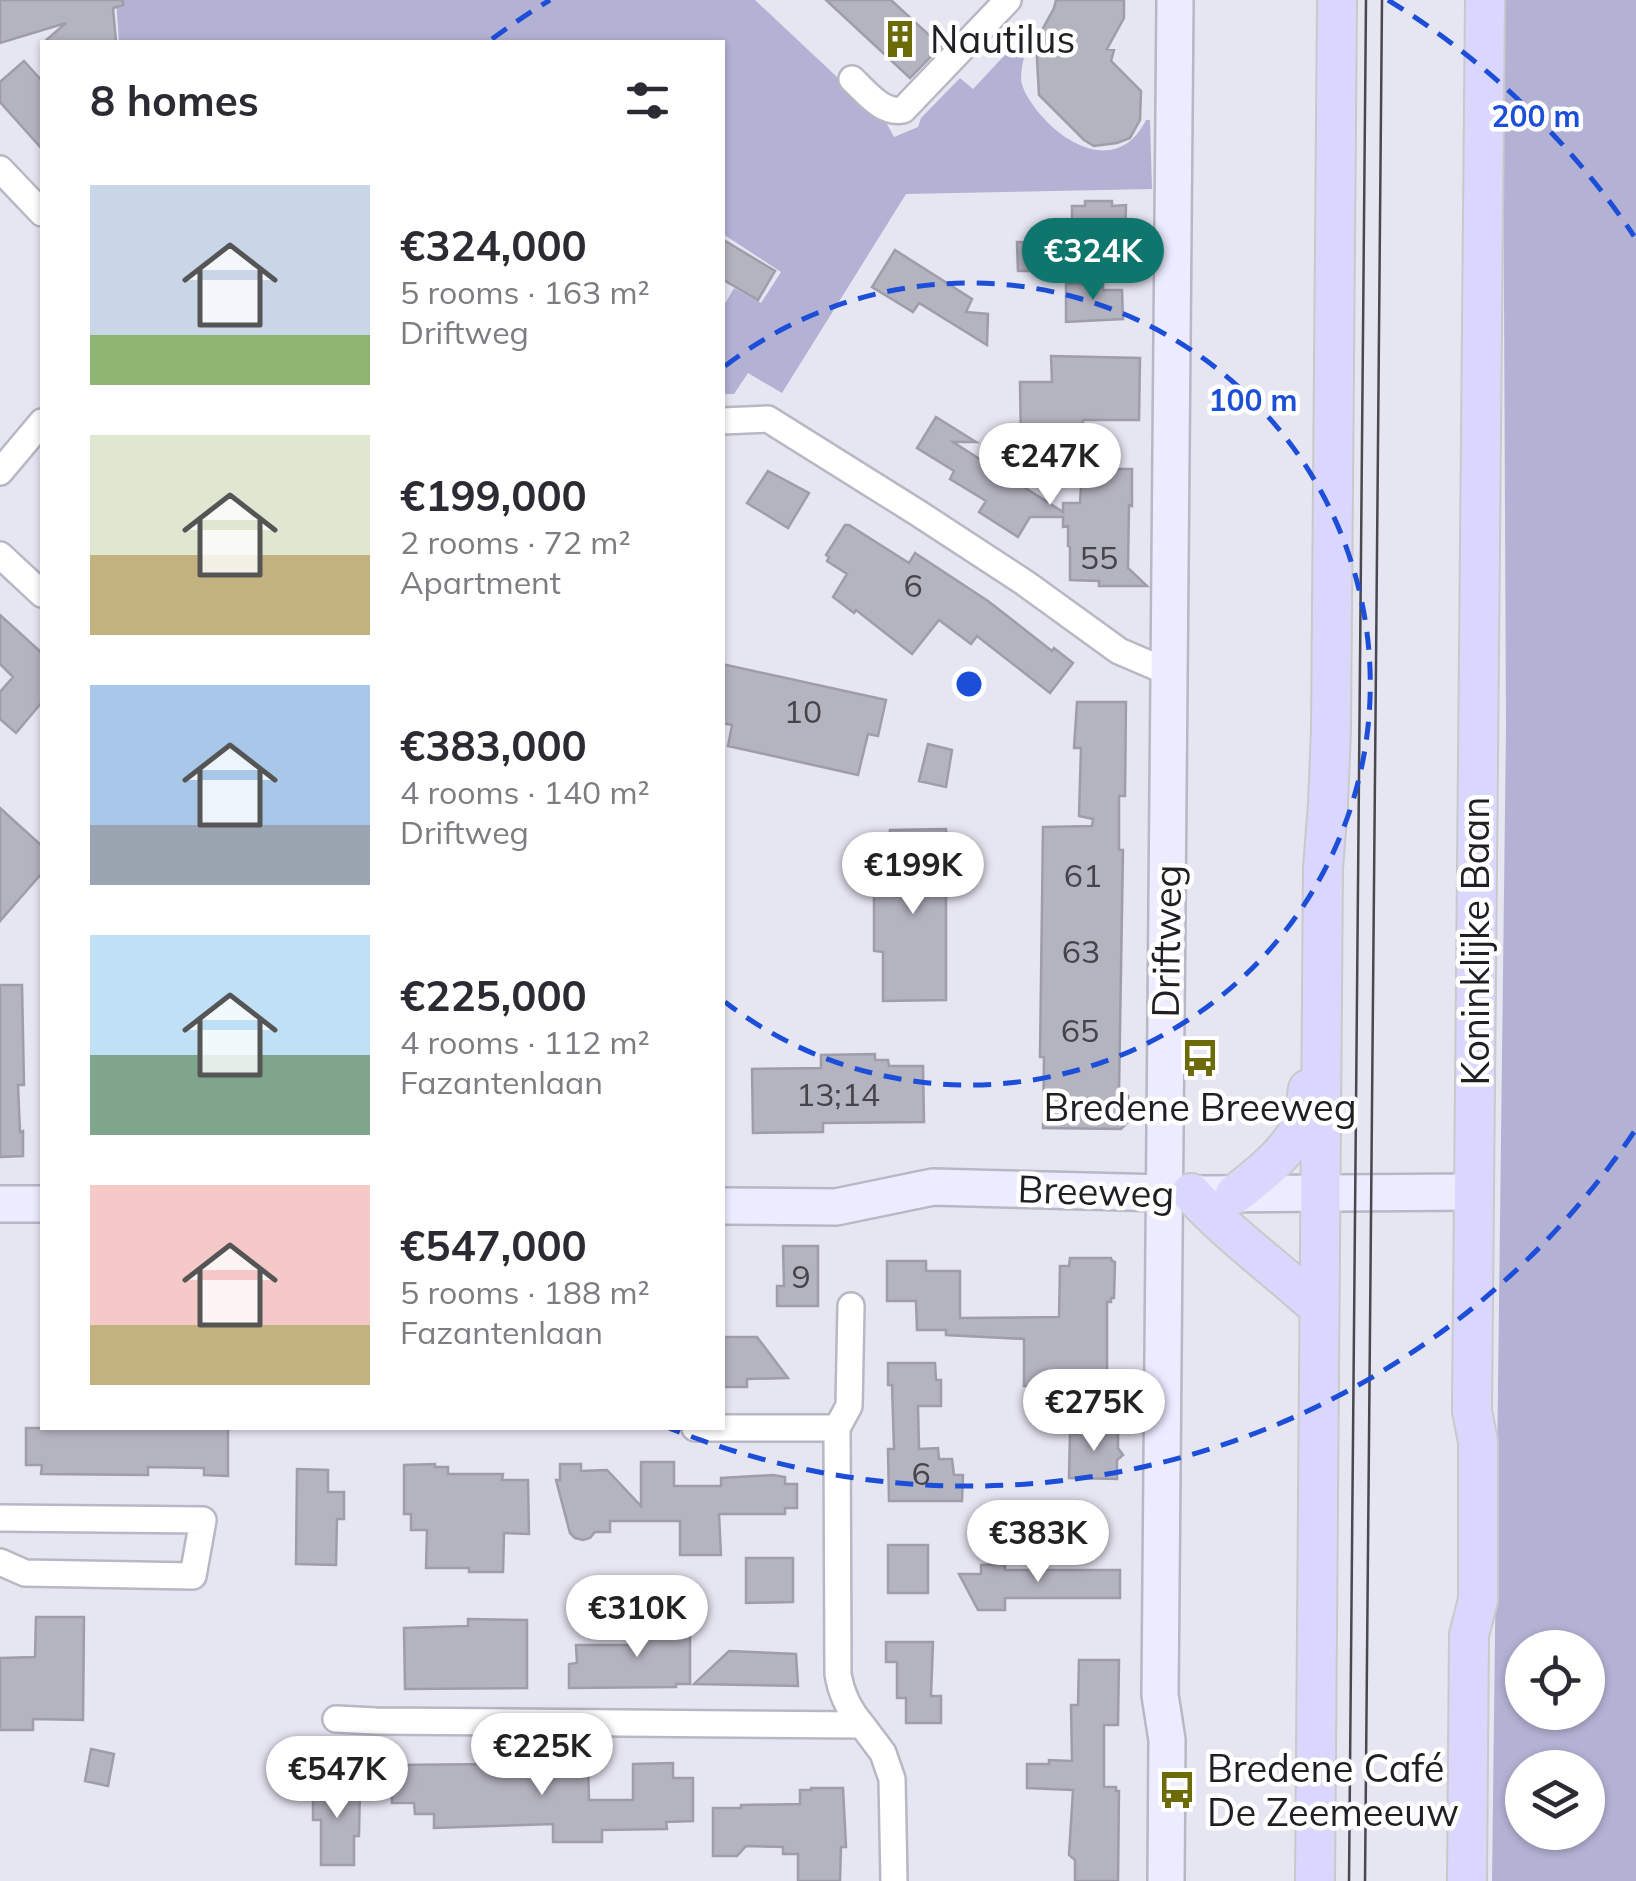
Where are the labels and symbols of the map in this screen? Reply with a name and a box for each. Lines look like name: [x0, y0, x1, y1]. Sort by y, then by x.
place label: Nautilus: [930, 15, 1075, 63]
building icon: Nautilus: [879, 18, 921, 60]
text: 200 m: [1491, 97, 1581, 135]
pin: €324K: [1023, 218, 1163, 303]
text: 100 m: [1208, 381, 1298, 419]
pin: €247K: [980, 423, 1120, 508]
house number: 55: [1080, 537, 1118, 577]
house number: 6: [903, 565, 923, 605]
centre of rings: [951, 666, 987, 702]
house number: 10: [784, 691, 822, 731]
street label: Koninklijke Baan: [1451, 796, 1499, 1086]
pin: €199K: [843, 832, 983, 917]
house number: 61: [1064, 855, 1102, 895]
street label: Driftweg: [1141, 864, 1191, 1018]
house number: 63: [1062, 931, 1100, 971]
house number: 65: [1061, 1010, 1099, 1050]
bus stop icon: Bredene Breeweg: [1179, 1037, 1221, 1079]
house number: 13;14: [796, 1074, 880, 1114]
place label: Bredene Breeweg: [1043, 1083, 1357, 1131]
street label: Breeweg: [1017, 1164, 1175, 1218]
house number: 9: [791, 1256, 811, 1296]
pin: €275K: [1024, 1369, 1164, 1454]
house number: 6: [911, 1453, 931, 1493]
pin: €383K: [968, 1500, 1108, 1585]
pin: €310K: [567, 1575, 707, 1660]
pin: €225K: [472, 1713, 612, 1798]
pin: €547K: [267, 1736, 407, 1821]
place label: Bredene Café De Zeemeeuw: [1207, 1744, 1459, 1836]
bus stop icon: Bredene Café De Zeemeeuw: [1156, 1769, 1198, 1811]

